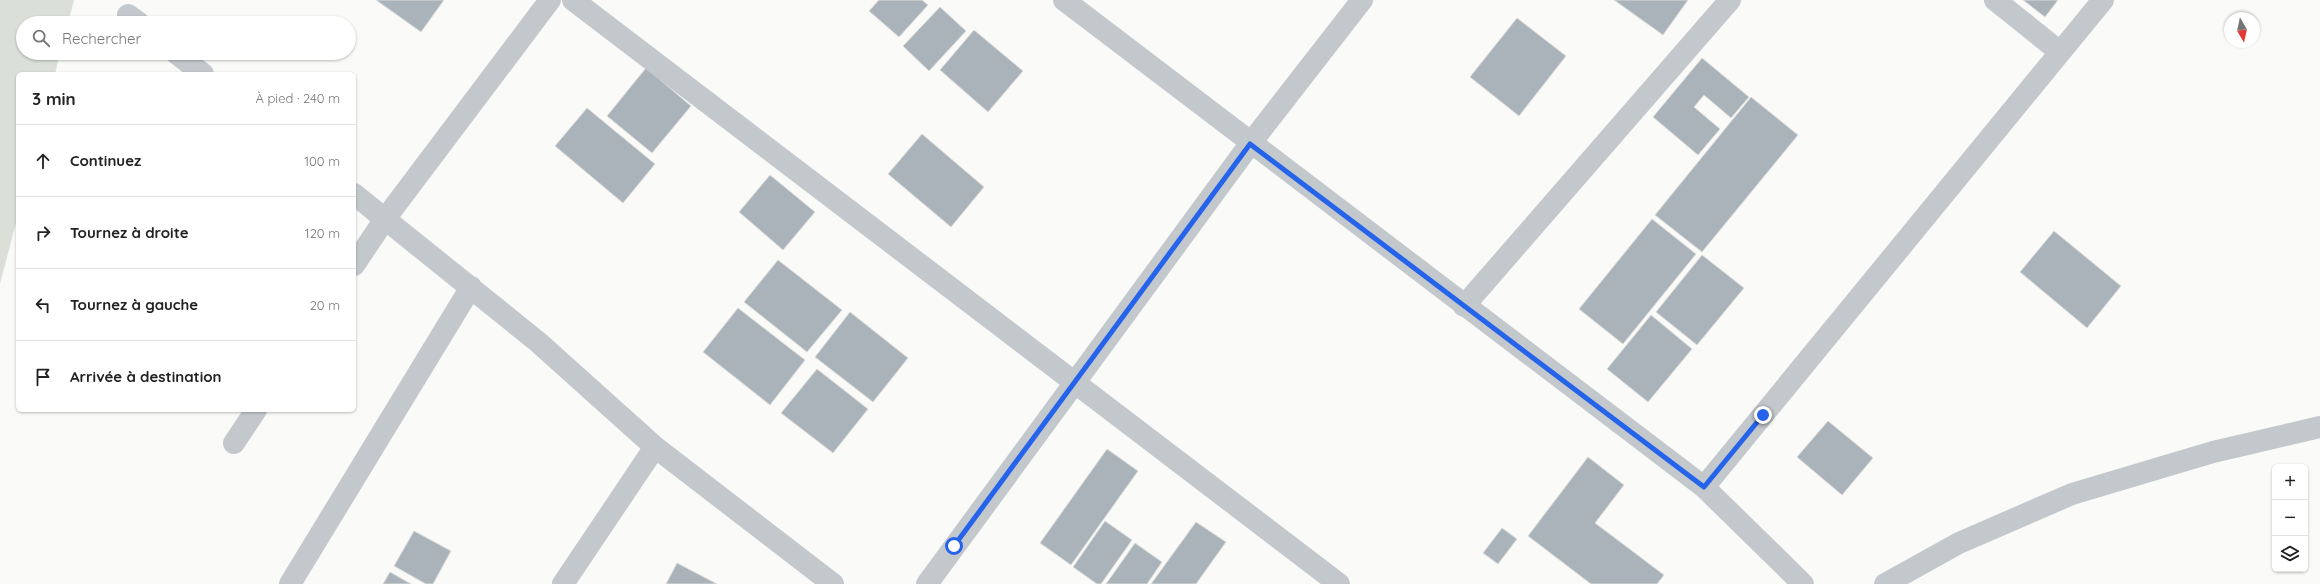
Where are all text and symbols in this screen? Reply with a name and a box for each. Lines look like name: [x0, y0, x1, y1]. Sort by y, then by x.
north arrow: [2224, 12, 2260, 48]
search box: [16, 16, 356, 60]
icon: search: [30, 27, 52, 49]
text: Rechercher: [62, 29, 141, 48]
text: 3 min: [32, 88, 76, 109]
text: À pied · 240 m: [256, 90, 340, 106]
icon: ahead: [32, 150, 54, 172]
text: Continuez: [70, 151, 141, 170]
text: 100 m: [304, 153, 340, 169]
icon: right: [32, 222, 54, 244]
text: Tournez à droite: [70, 223, 189, 242]
text: 120 m: [305, 225, 340, 241]
icon: left: [32, 294, 54, 316]
text: Tournez à gauche: [70, 295, 198, 314]
text: 20 m: [310, 297, 340, 313]
icon: arrive: [32, 366, 54, 388]
text: Arrivée à destination: [70, 367, 222, 386]
route end: [1754, 406, 1772, 424]
map controls: [2272, 464, 2308, 572]
button: +: [2272, 464, 2308, 500]
button: −: [2272, 500, 2308, 536]
button: layers: [2272, 536, 2308, 572]
route start: [945, 537, 963, 555]

